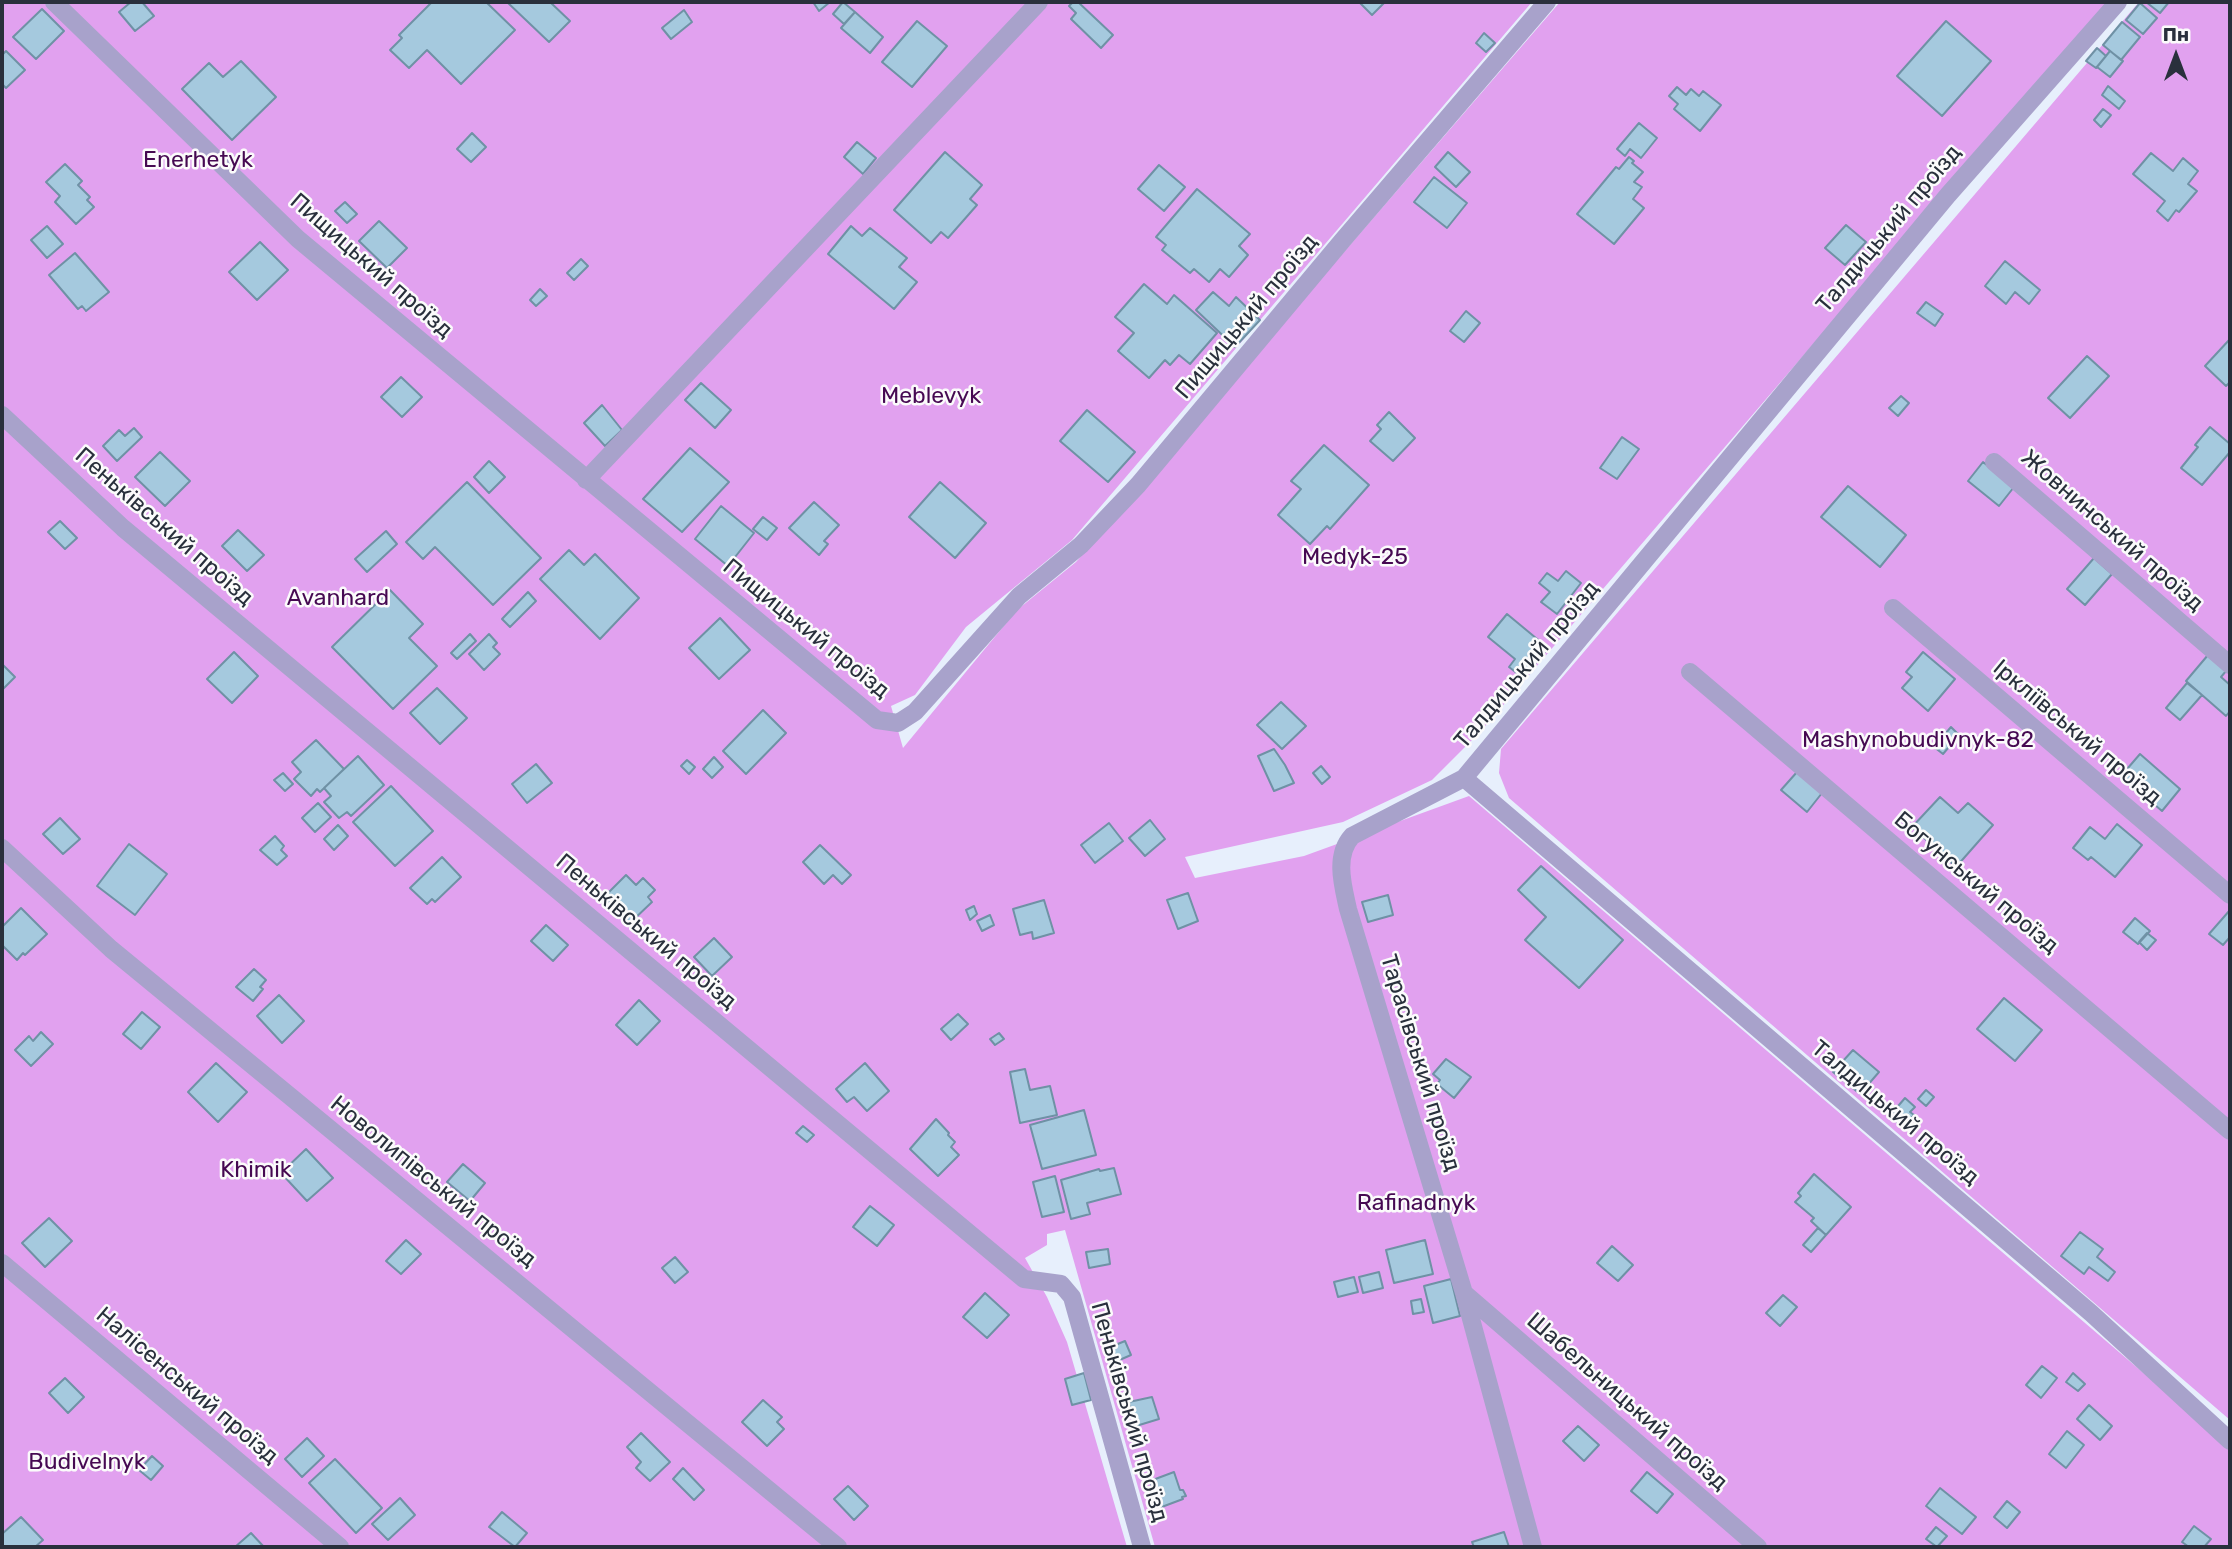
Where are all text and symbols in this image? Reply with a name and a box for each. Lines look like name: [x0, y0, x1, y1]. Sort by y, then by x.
north arrow: [2141, 21, 2211, 91]
text: Пн: [2163, 23, 2189, 46]
street label: Талдицький проїзд: [1811, 139, 1967, 319]
park label: Enerhetyk: [143, 146, 253, 174]
street label: Пищицький проїзд: [284, 188, 458, 344]
street label: Пищицький проїзд: [1170, 229, 1324, 405]
park label: Meblevyk: [881, 382, 981, 410]
street label: Пеньківський проїзд: [69, 442, 259, 612]
street label: Жовнинський проїзд: [2015, 444, 2209, 618]
park label: Medyk-25: [1302, 543, 1408, 571]
street label: Пищицький проїзд: [717, 553, 895, 705]
street label: Талдицький проїзд: [1449, 575, 1605, 755]
park label: Avanhard: [287, 584, 389, 612]
street label: Іркліївський проїзд: [1987, 654, 2167, 812]
park label: Mashynobudivnyk-82: [1802, 726, 2034, 754]
street label: Богунський проїзд: [1888, 806, 2064, 960]
street label: Пеньківський проїзд: [550, 848, 742, 1016]
street label: Тарасівський проїзд: [1374, 951, 1466, 1175]
street label: Талдицький проїзд: [1805, 1035, 1985, 1191]
street label: Новолипівський проїзд: [325, 1090, 541, 1274]
park label: Khimik: [220, 1156, 292, 1184]
park label: Rafinadnyk: [1357, 1189, 1475, 1217]
street label: Пеньківський проїзд: [1084, 1299, 1174, 1525]
street label: Налісенський проїзд: [90, 1302, 284, 1470]
street label: Шабельницький проїзд: [1521, 1307, 1733, 1497]
park label: Budivelnyk: [28, 1448, 146, 1476]

